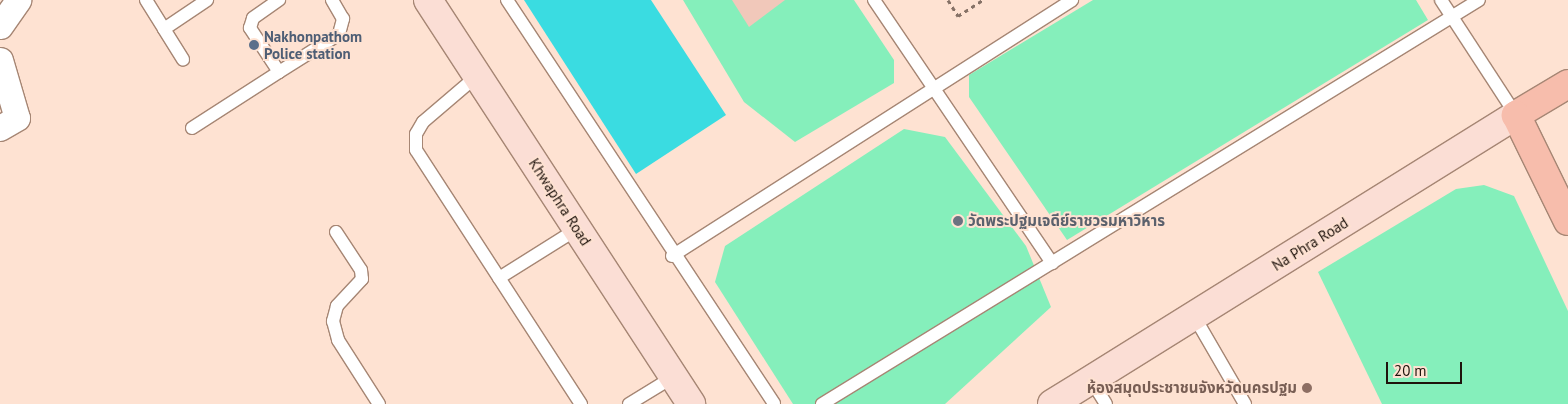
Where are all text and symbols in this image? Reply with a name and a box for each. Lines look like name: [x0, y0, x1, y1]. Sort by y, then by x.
place label: Nakhonpathom Police station: [264, 27, 362, 62]
marker: Nakhonpathom Police station: [248, 39, 260, 51]
street label: Khwaphra Road: [525, 155, 595, 249]
place label: วัดพระปฐมเจดีย์ราชวรมหาวิหาร: [968, 212, 1165, 230]
street label: Na Phra Road: [1269, 213, 1351, 275]
marker: วัดพระปฐมเจดีย์ราชวรมหาวิหาร: [952, 215, 964, 227]
scale bar: [1388, 352, 1464, 384]
text: 20 m: [1394, 361, 1427, 380]
place label: ห้องสมุดประชาชนจังหวัดนครปฐม: [1087, 379, 1297, 397]
marker: ห้องสมุดประชาชนจังหวัดนครปฐม: [1301, 382, 1313, 394]

